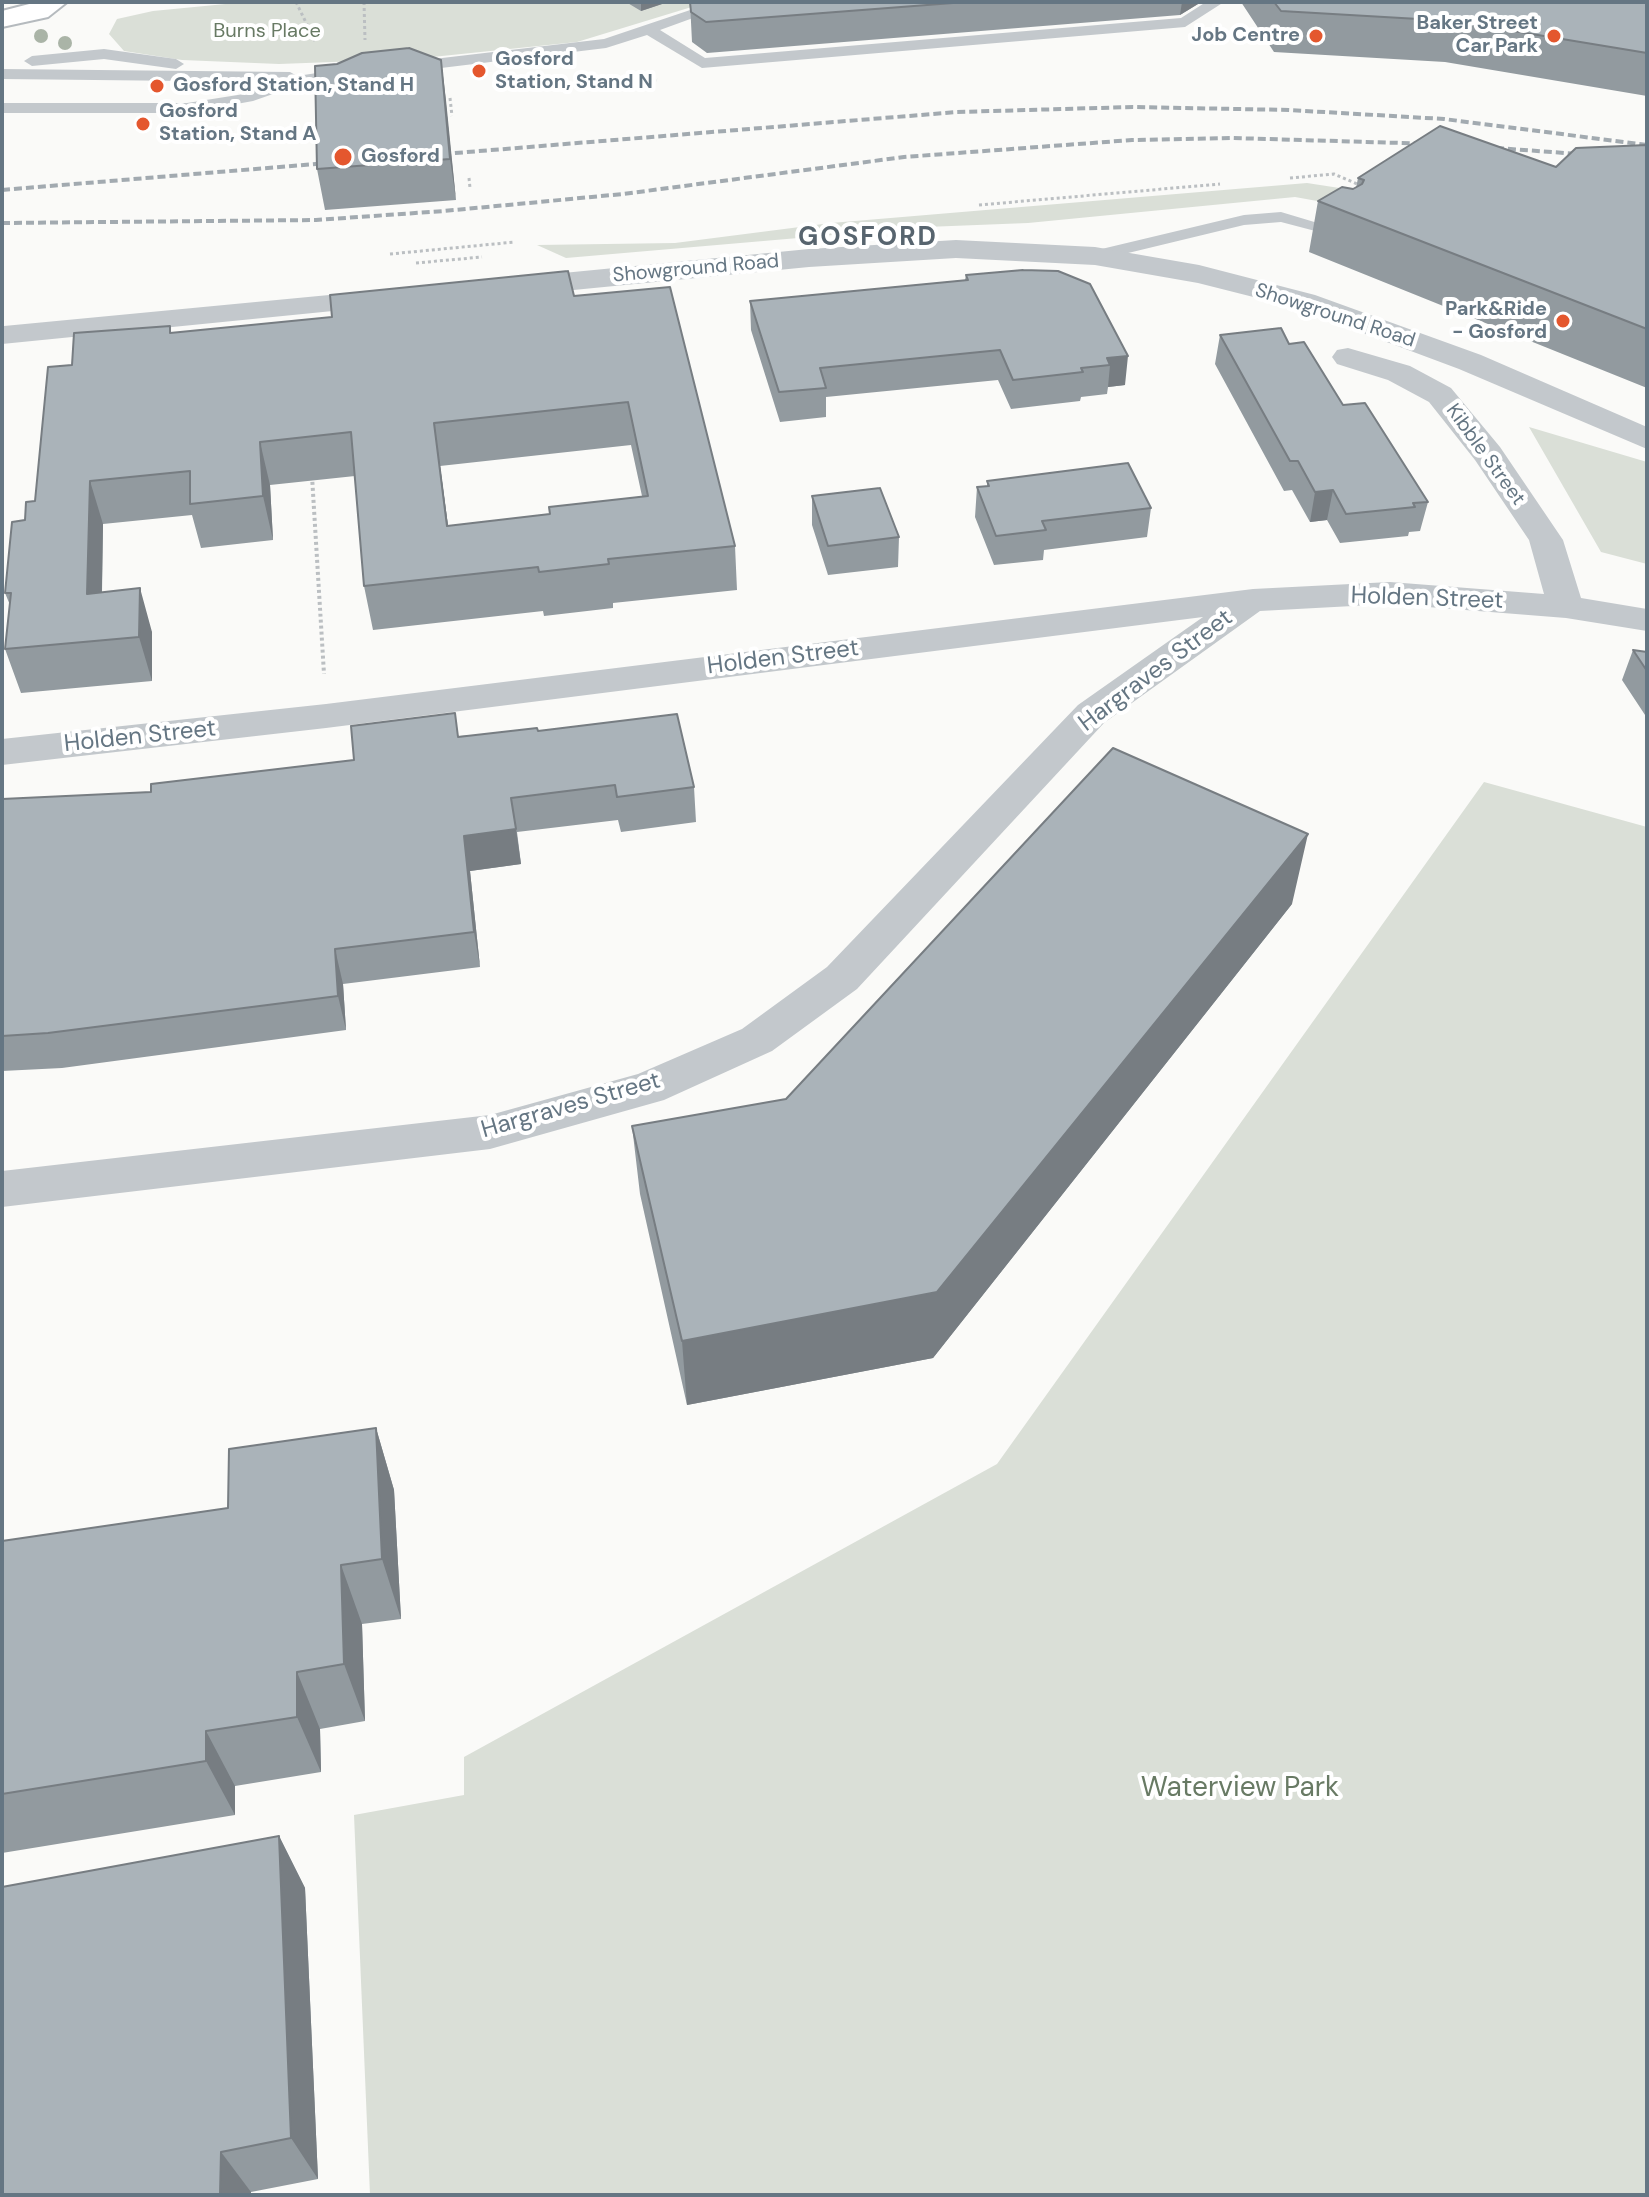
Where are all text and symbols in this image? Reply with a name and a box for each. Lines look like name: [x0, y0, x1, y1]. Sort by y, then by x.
place label: Baker Street Car Park: [1417, 12, 1538, 59]
park label: Burns Place: [213, 20, 321, 44]
place label: Job Centre: [1191, 24, 1300, 48]
marker: Job Centre: [1307, 27, 1325, 45]
marker: Baker Street Car Park: [1545, 27, 1563, 45]
place label: Gosford Station, Stand N: [495, 48, 653, 95]
marker: Gosford Station, Stand N: [470, 62, 488, 80]
place label: Gosford Station, Stand H: [173, 74, 414, 98]
marker: Gosford Station, Stand H: [148, 77, 166, 95]
place label: Gosford Station, Stand A: [159, 100, 316, 147]
marker: Gosford Station, Stand A: [134, 115, 152, 133]
place label: Gosford: [361, 145, 440, 169]
marker: Gosford: [332, 146, 354, 168]
district label: GOSFORD: [798, 222, 938, 254]
street label: Showground Road: [612, 250, 780, 288]
street label: Showground Road: [1252, 279, 1418, 353]
place label: Park&Ride - Gosford: [1445, 298, 1547, 345]
marker: Park&Ride - Gosford: [1554, 312, 1572, 330]
street label: Kibble Street: [1440, 400, 1530, 510]
street label: Holden Street: [1350, 582, 1504, 616]
street label: Hargraves Street: [1073, 604, 1239, 738]
street label: Holden Street: [705, 634, 861, 682]
street label: Holden Street: [63, 715, 217, 759]
street label: Hargraves Street: [478, 1067, 664, 1145]
park label: Waterview Park: [1141, 1772, 1339, 1806]

